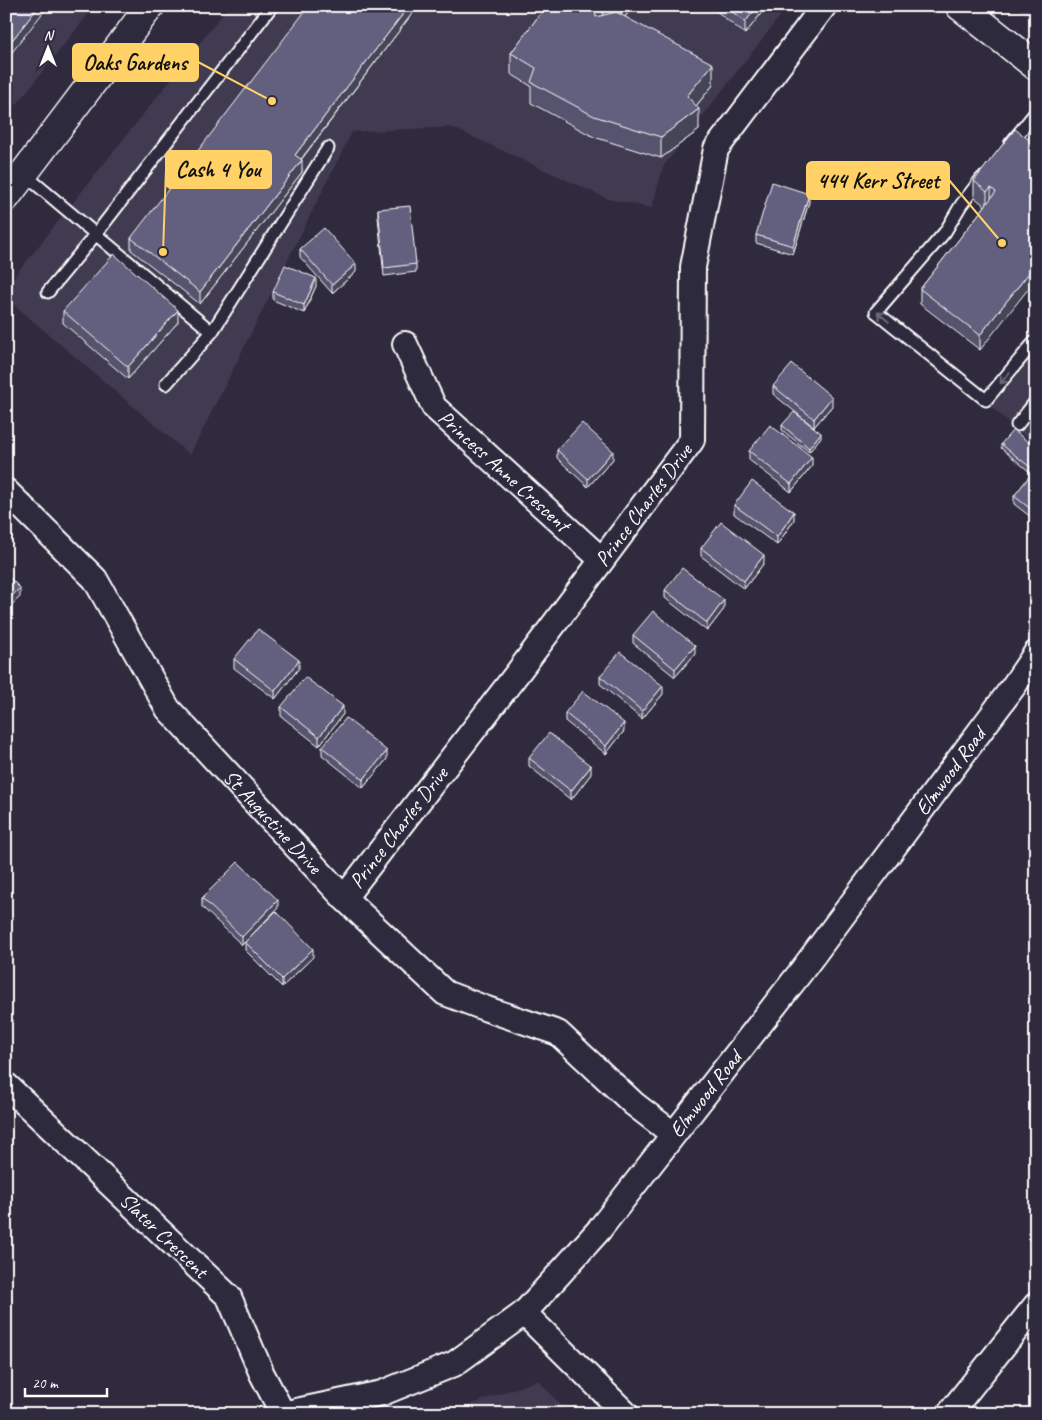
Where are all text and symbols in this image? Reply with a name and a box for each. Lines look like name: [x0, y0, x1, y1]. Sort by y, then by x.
north arrow: [22, 22, 72, 72]
text: N: [44, 27, 55, 44]
callout: Oaks Gardens: [73, 44, 198, 81]
text: Oaks Gardens: [83, 49, 189, 77]
callout: Cash 4 You: [166, 151, 271, 188]
text: Cash 4 You: [176, 156, 262, 184]
callout: 444 Kerr Street: [807, 162, 949, 199]
text: 444 Kerr Street: [817, 167, 942, 195]
one-way arrow: [876, 312, 889, 323]
one-way arrow: [999, 371, 1010, 384]
street label: Princess Anne Crescent: [433, 404, 577, 539]
street label: Prince Charles Drive: [589, 438, 698, 571]
street label: Elmwood Road: [909, 719, 993, 820]
street label: Prince Charles Drive: [343, 761, 454, 893]
street label: St Augustine Drive: [218, 764, 328, 880]
street label: Elmwood Road: [664, 1043, 750, 1142]
street label: Slater Crescent: [114, 1187, 215, 1285]
scale bar: [25, 1365, 108, 1397]
text: 20 m: [32, 1374, 59, 1393]

